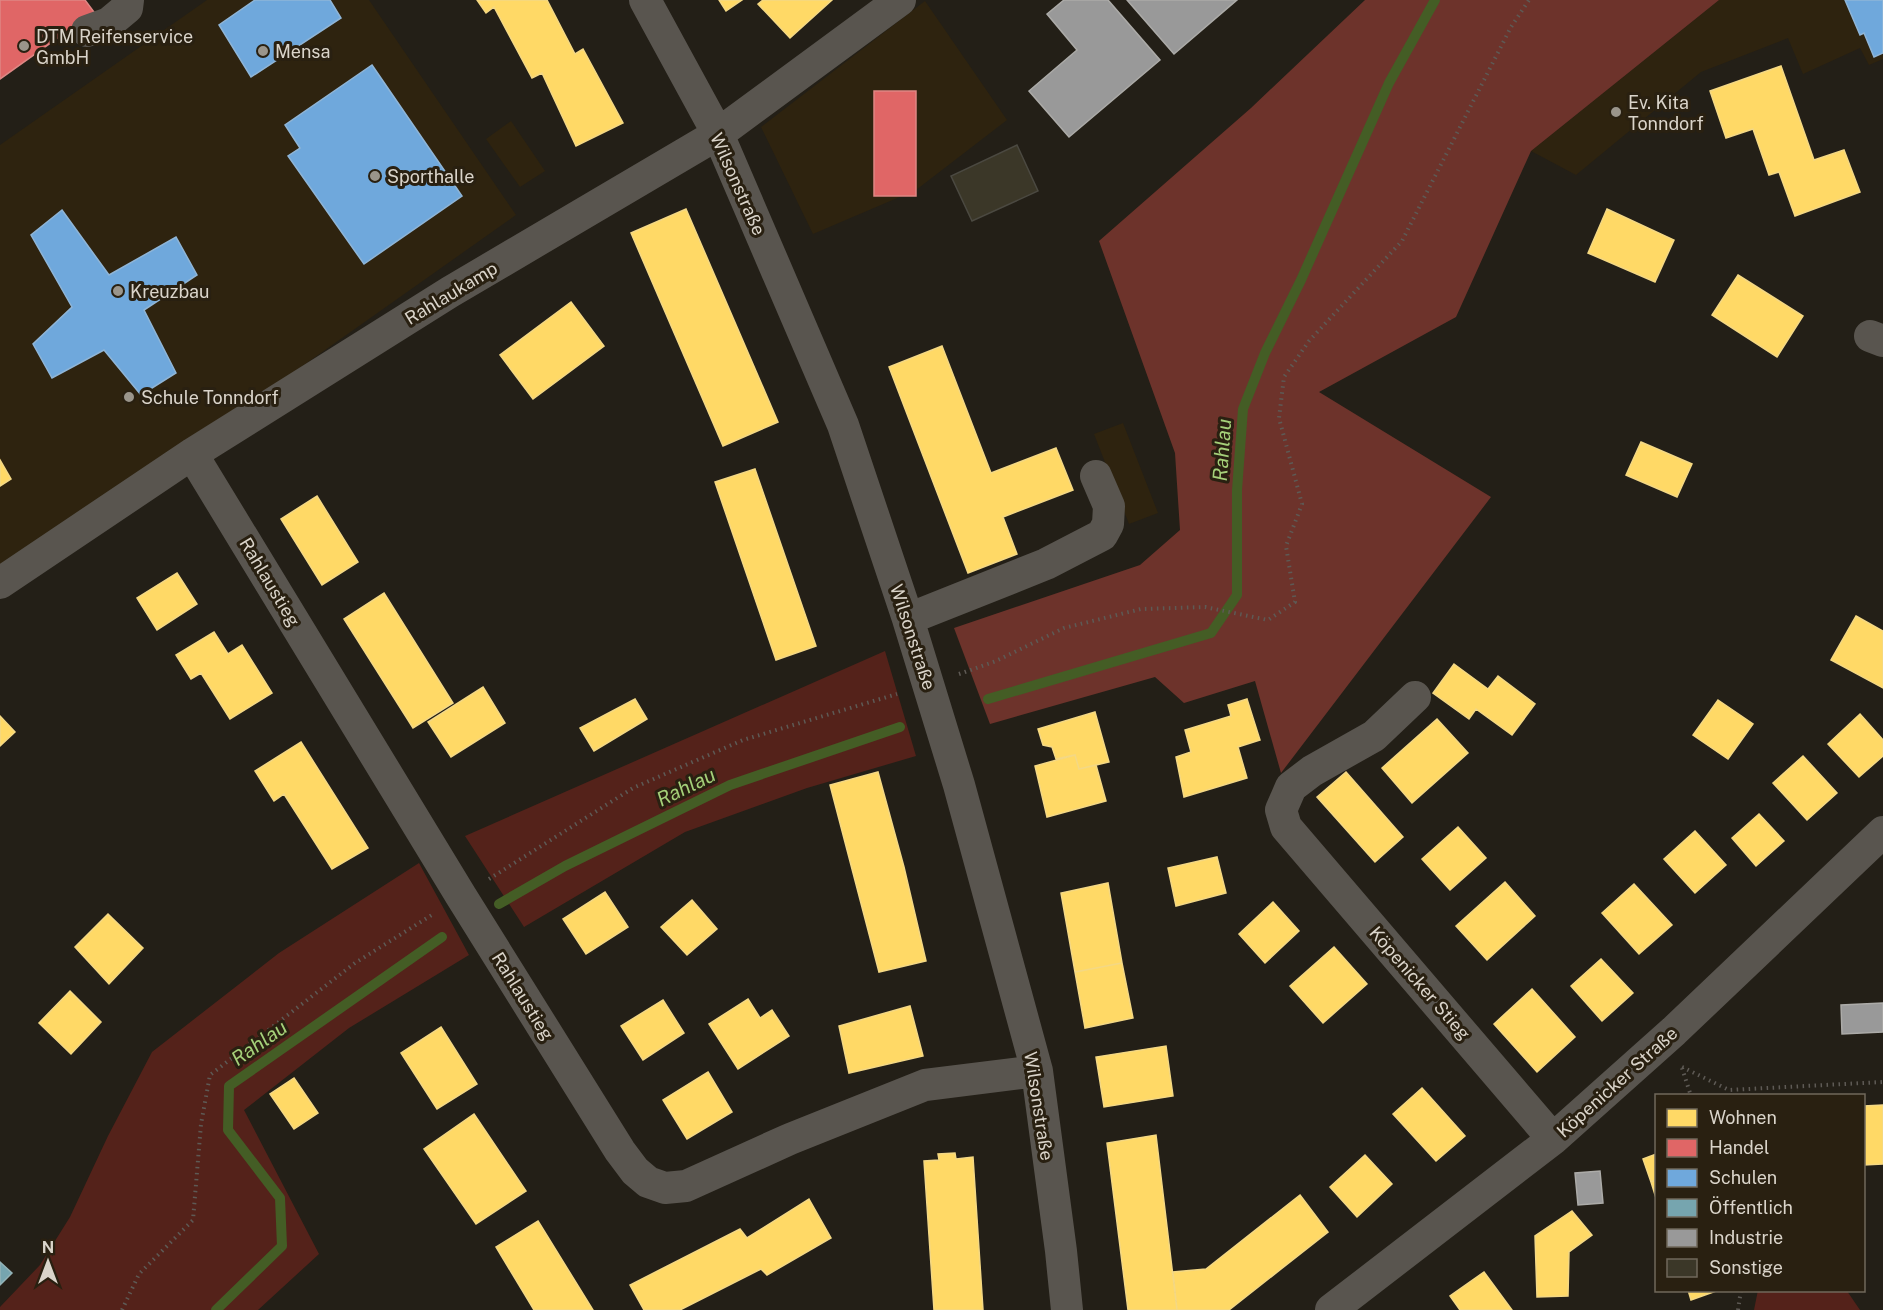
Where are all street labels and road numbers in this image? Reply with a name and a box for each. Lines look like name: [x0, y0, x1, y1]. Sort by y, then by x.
street label: Wilsonstraße: [706, 130, 770, 238]
street label: Rahlaukamp: [401, 257, 501, 329]
street label: Rahlaustieg: [235, 534, 305, 630]
street label: Wilsonstraße: [886, 581, 940, 693]
street label: Köpenicker Stieg: [1365, 922, 1475, 1044]
street label: Rahlaustieg: [488, 948, 558, 1044]
street label: Köpenicker Straße: [1552, 1022, 1682, 1142]
street label: Wilsonstraße: [1020, 1050, 1058, 1162]

